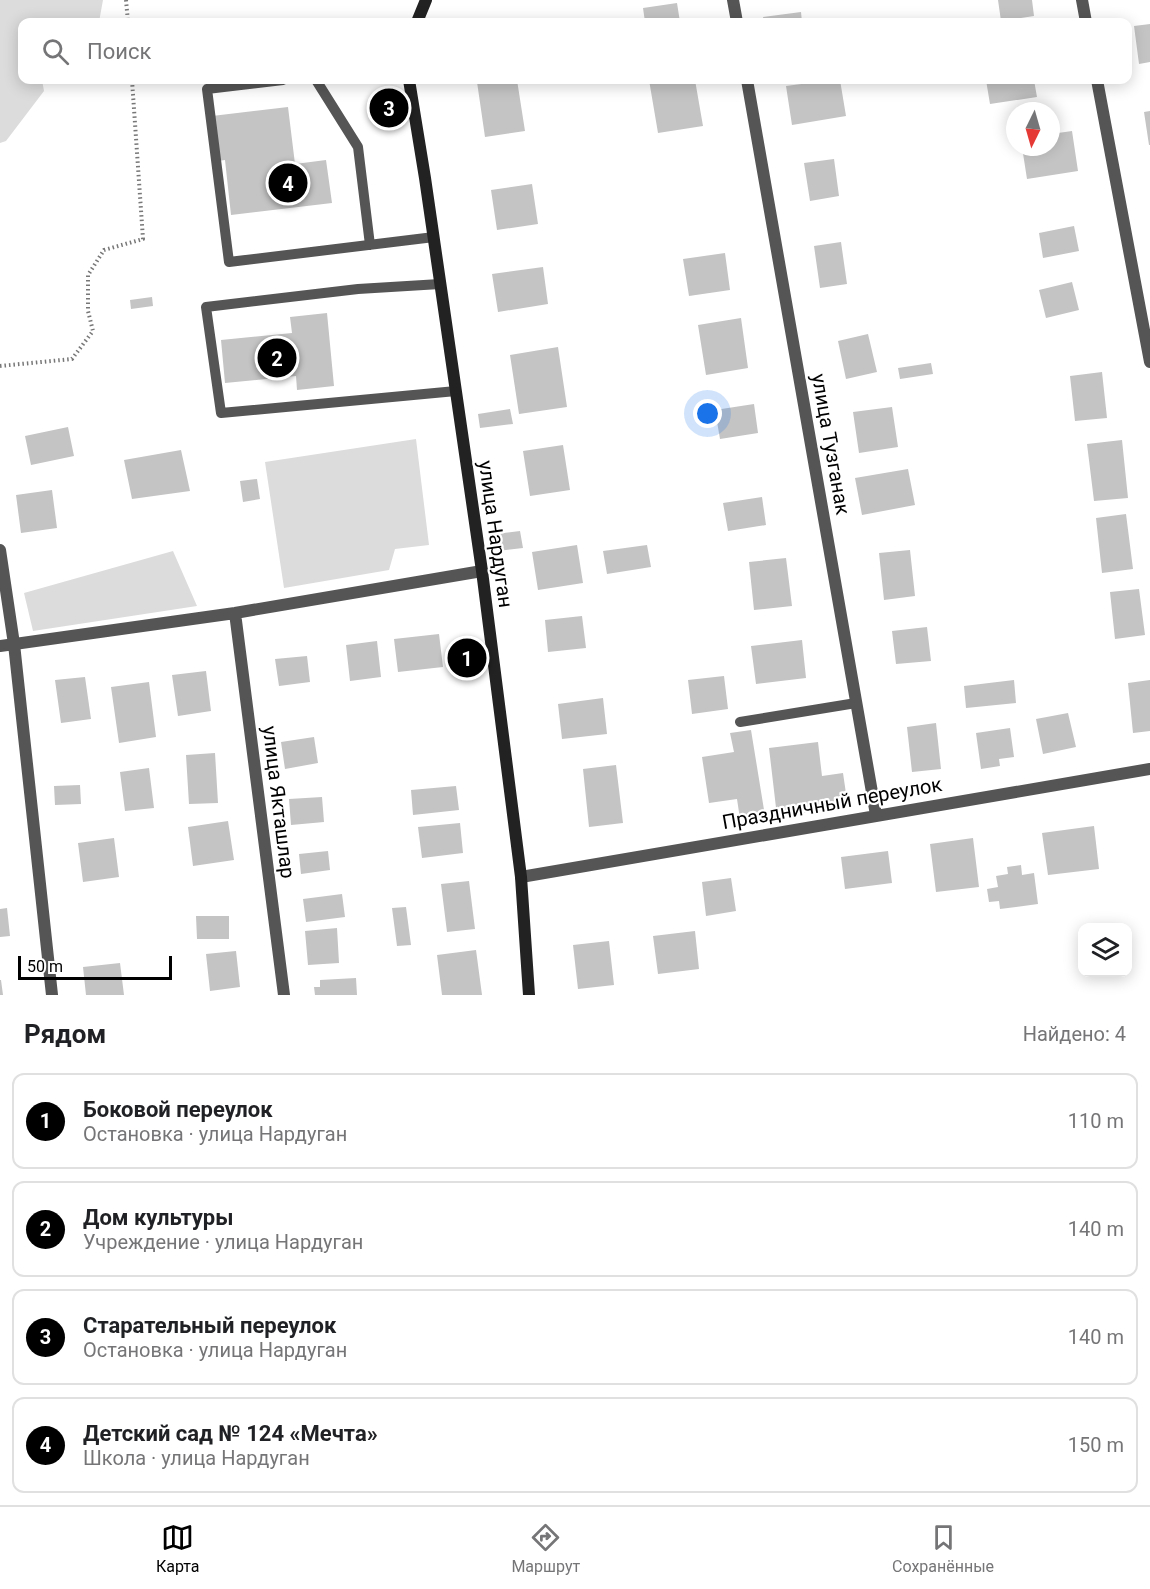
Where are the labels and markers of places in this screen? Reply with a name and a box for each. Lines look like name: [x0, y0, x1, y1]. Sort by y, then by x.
pin: 3: [370, 86, 408, 130]
pin: 4: [268, 160, 308, 206]
pin: 2: [258, 336, 296, 380]
pin: 1: [448, 636, 486, 680]

